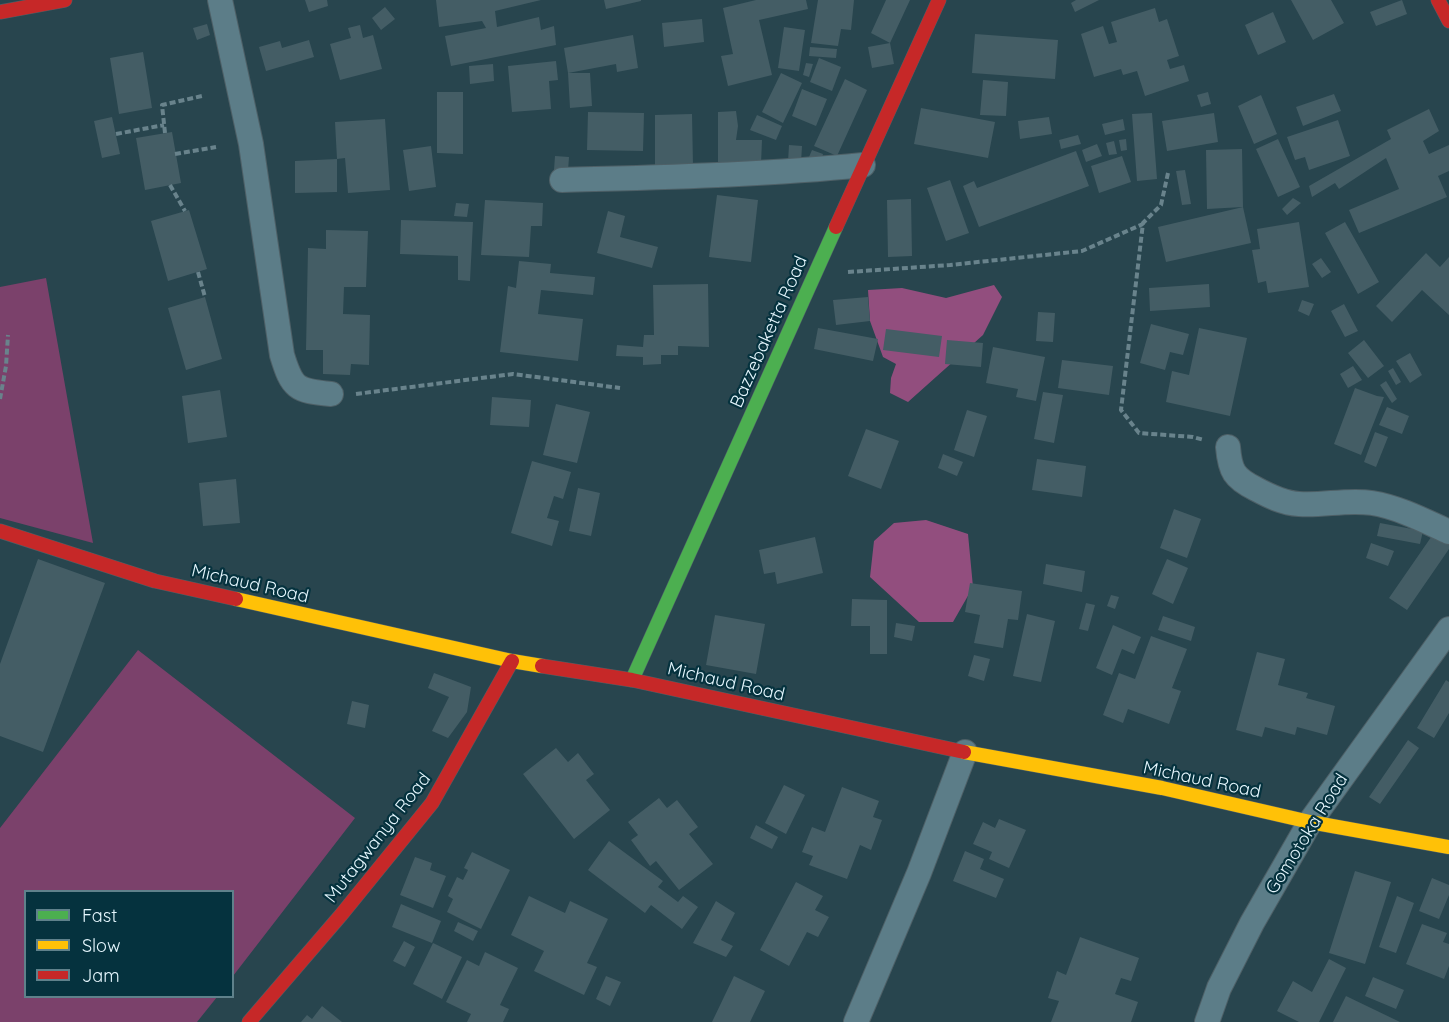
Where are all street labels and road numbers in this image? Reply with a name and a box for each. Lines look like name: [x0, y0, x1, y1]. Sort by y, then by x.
street label: Bazzebaketta Road: [726, 253, 812, 411]
street label: Michaud Road: [189, 560, 311, 608]
street label: Michaud Road: [665, 658, 787, 706]
street label: Michaud Road: [1141, 757, 1263, 803]
street label: Mutagwanya Road: [321, 769, 435, 907]
street label: Gomotoka Road: [1261, 770, 1353, 898]

